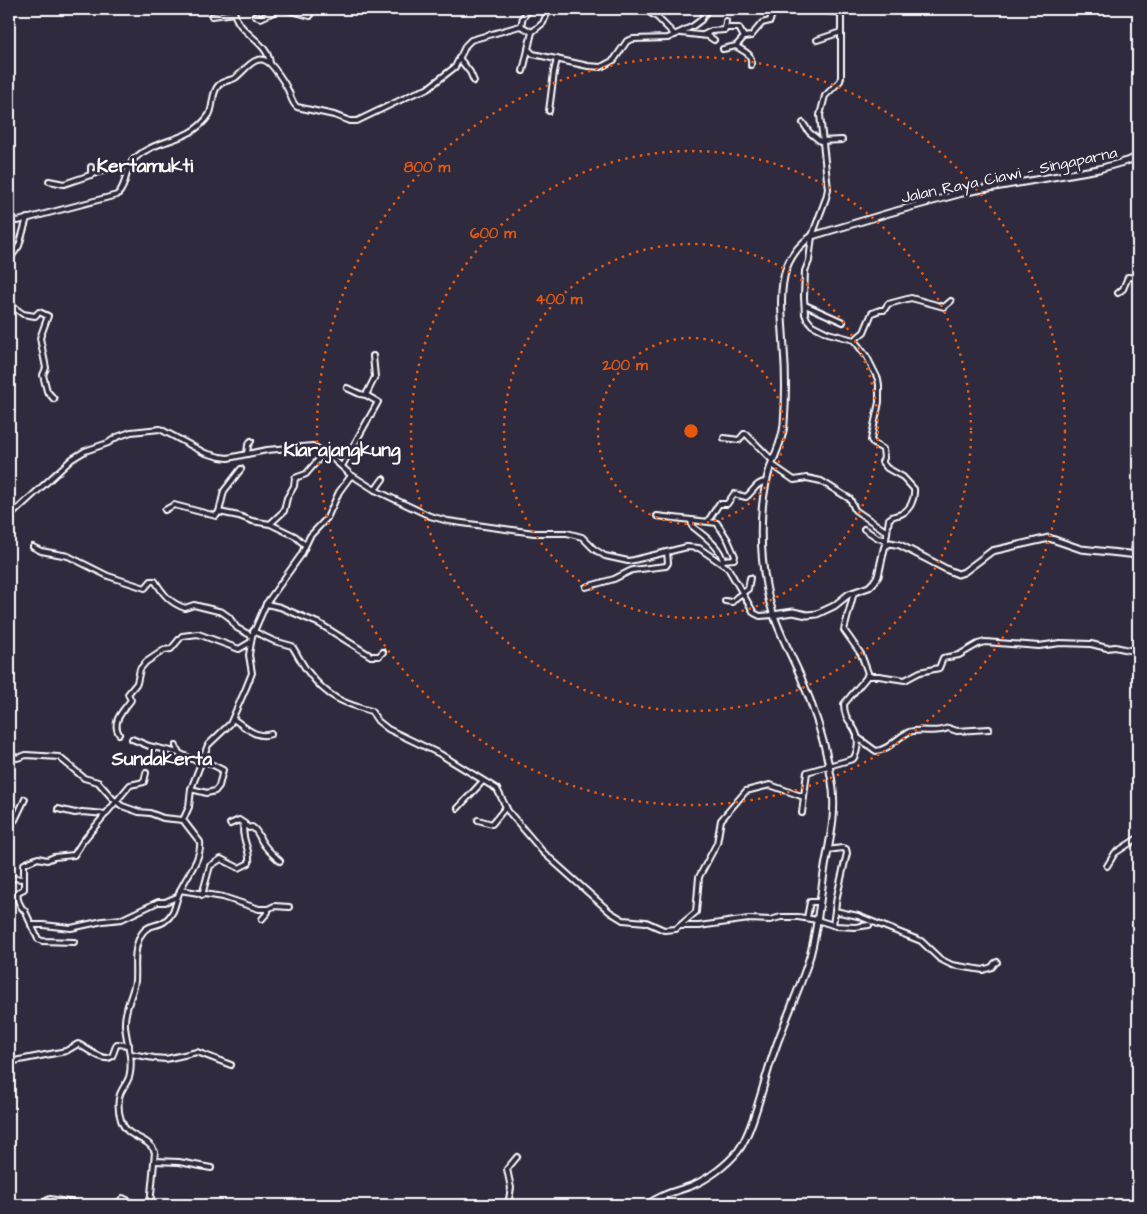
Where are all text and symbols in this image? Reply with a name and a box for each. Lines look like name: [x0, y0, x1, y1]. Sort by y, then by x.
street label: Jalan Raya Ciawi — Singaparna: [899, 141, 1119, 210]
district label: Kertamukti: [97, 153, 193, 180]
text: 800 m: [404, 157, 450, 178]
text: 600 m: [470, 223, 516, 244]
text: 400 m: [536, 289, 583, 310]
text: 200 m: [601, 355, 648, 376]
centre of rings: [682, 422, 700, 440]
district label: Kiarajangkung: [283, 437, 401, 465]
district label: Sundakerta: [111, 746, 213, 773]

